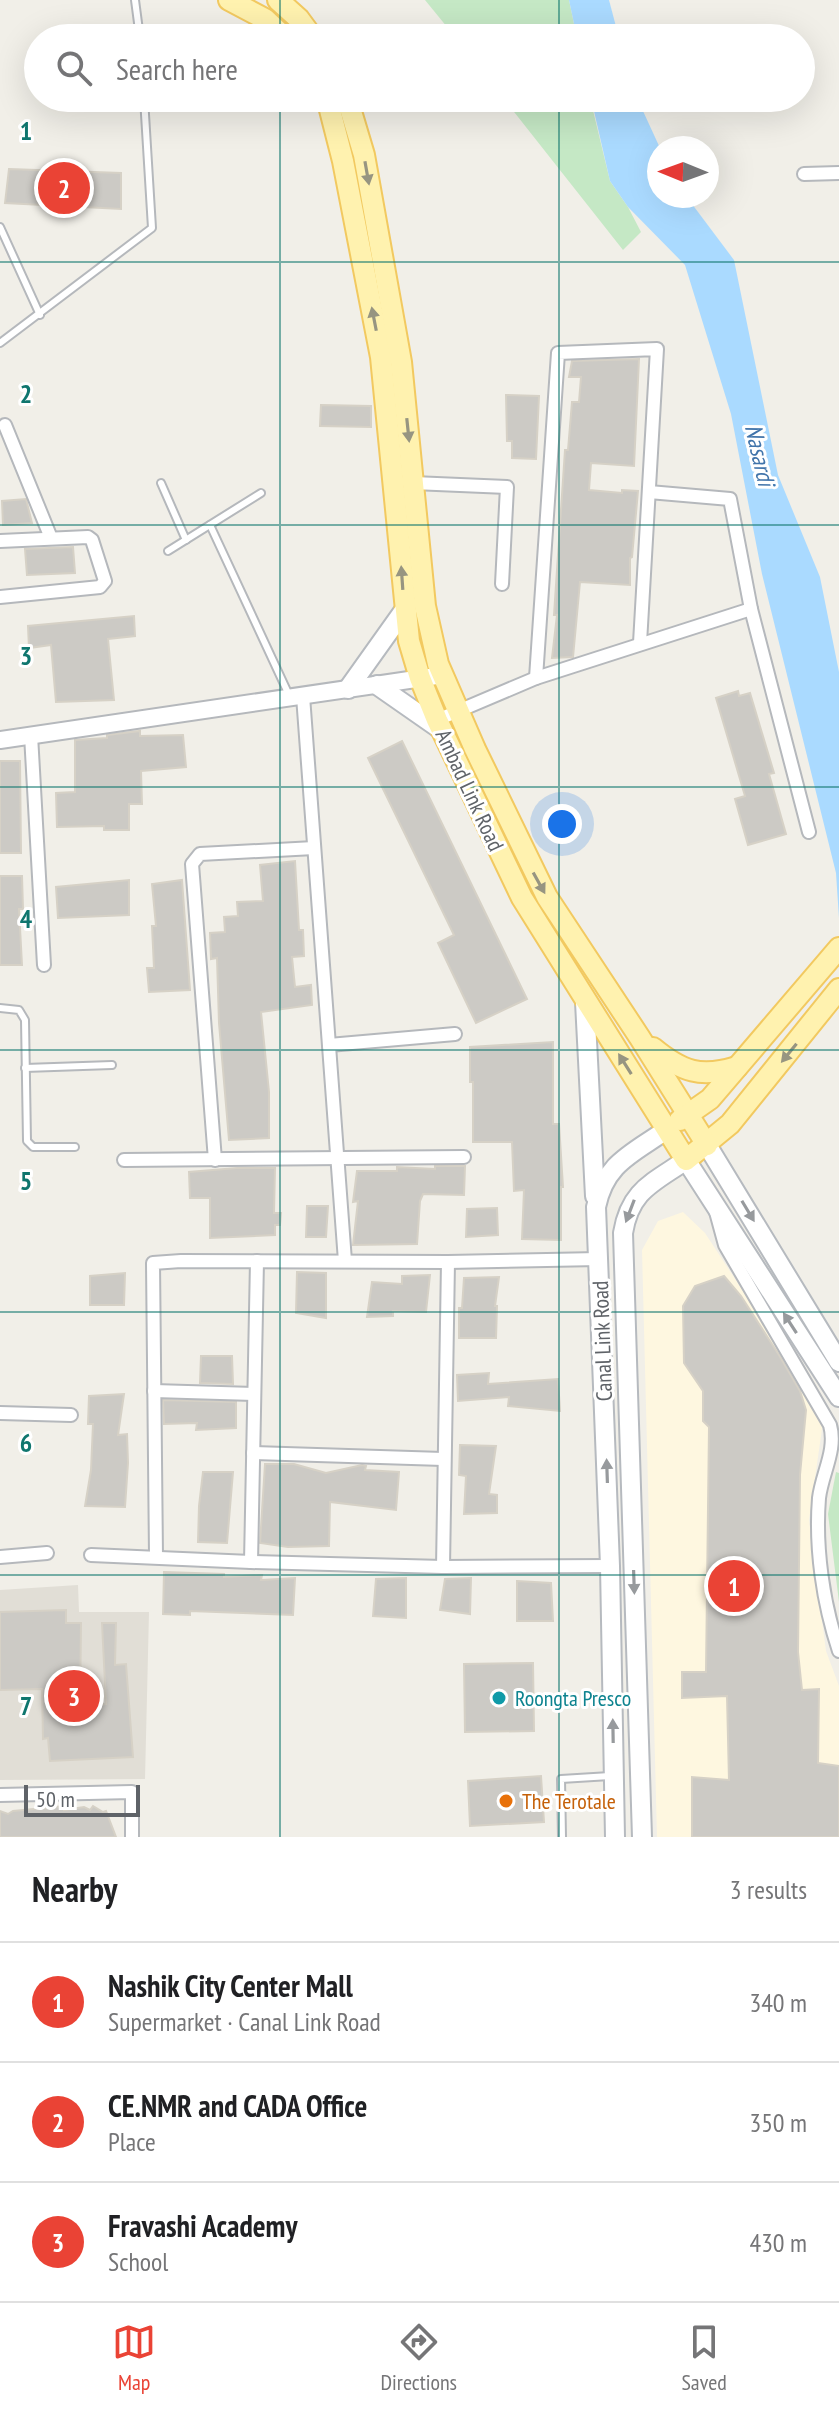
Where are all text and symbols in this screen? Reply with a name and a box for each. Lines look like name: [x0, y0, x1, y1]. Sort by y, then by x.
search box: [24, 24, 815, 112]
icon: search: [52, 46, 96, 90]
text: Search here: [116, 49, 238, 88]
text: 1: [20, 114, 32, 147]
north arrow: [647, 136, 719, 208]
pin: 2: [38, 158, 90, 218]
one-way arrow: [362, 161, 374, 186]
one-way arrow: [368, 307, 380, 332]
text: 2: [20, 377, 32, 410]
one-way arrow: [402, 418, 415, 443]
water label: Nasardi: [738, 421, 783, 492]
one-way arrow: [395, 565, 408, 590]
text: 3: [20, 639, 32, 672]
street label: Ambad Link Road: [430, 725, 510, 855]
your location: [542, 804, 582, 844]
one-way arrow: [532, 871, 546, 894]
text: 4: [20, 902, 33, 935]
one-way arrow: [781, 1042, 798, 1062]
one-way arrow: [618, 1053, 632, 1075]
text: 5: [20, 1164, 32, 1197]
one-way arrow: [623, 1199, 636, 1223]
one-way arrow: [740, 1200, 754, 1222]
street label: Canal Link Road: [586, 1280, 618, 1402]
one-way arrow: [784, 1312, 798, 1334]
text: 6: [20, 1426, 32, 1459]
one-way arrow: [600, 1458, 613, 1483]
pin: 1: [708, 1556, 760, 1616]
one-way arrow: [628, 1570, 640, 1595]
pin: 3: [48, 1666, 100, 1726]
place label: Roongta Presco: [515, 1684, 631, 1712]
text: 7: [20, 1689, 32, 1722]
marker: Roongta Presco: [490, 1689, 508, 1707]
one-way arrow: [607, 1718, 619, 1743]
scale bar: [24, 1781, 140, 1817]
text: 50 m: [36, 1785, 75, 1813]
place label: The Terotale: [522, 1787, 616, 1815]
marker: The Terotale: [497, 1792, 515, 1810]
text: Nearby: [32, 1867, 117, 1911]
text: 3 results: [730, 1873, 807, 1906]
text: Nashik City Center Mall: [108, 1966, 353, 2005]
text: 1: [52, 1986, 64, 2019]
text: 340 m: [749, 1986, 807, 2019]
text: Supermarket · Canal Link Road: [108, 2005, 381, 2038]
text: CE.NMR and CADA Office: [108, 2086, 367, 2125]
text: 2: [52, 2106, 64, 2139]
text: 350 m: [749, 2106, 807, 2139]
text: Place: [108, 2125, 156, 2158]
text: Fravashi Academy: [108, 2206, 297, 2245]
text: 3: [52, 2226, 64, 2259]
text: 430 m: [749, 2226, 807, 2259]
text: School: [108, 2245, 168, 2278]
tab: Map: [112, 2320, 156, 2396]
tab: Directions: [381, 2320, 457, 2396]
tab: Saved: [681, 2320, 727, 2396]

